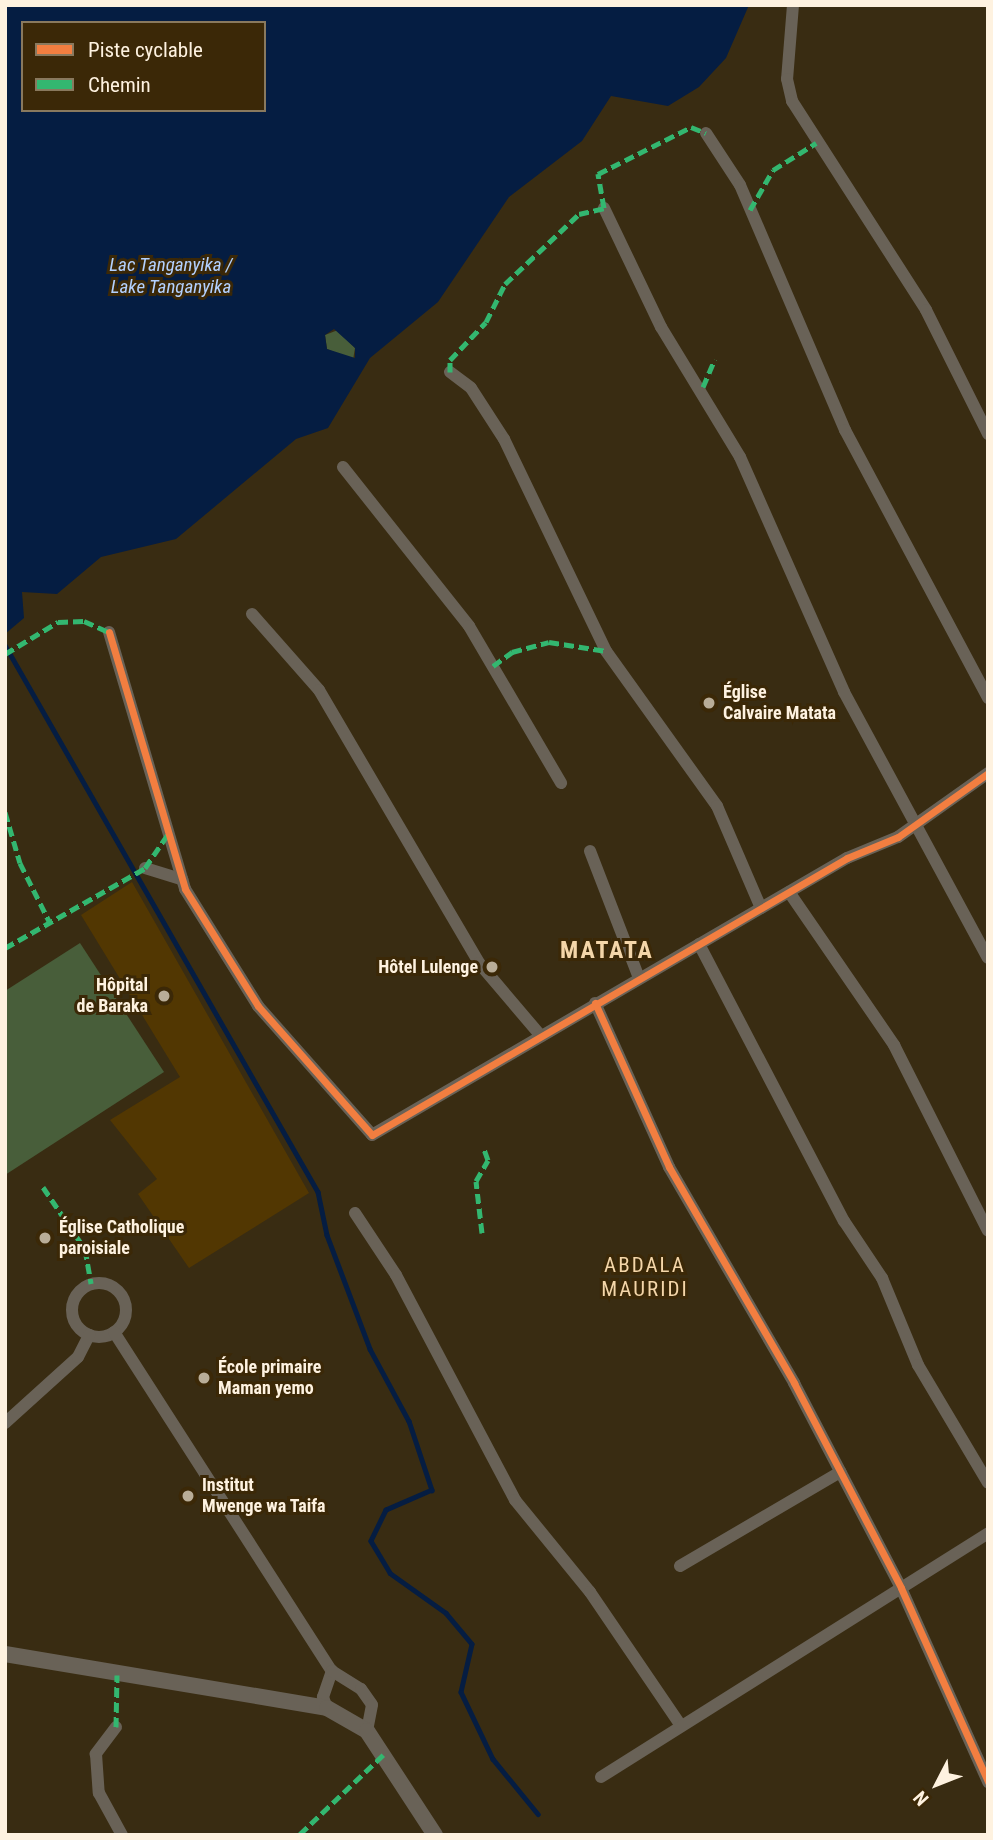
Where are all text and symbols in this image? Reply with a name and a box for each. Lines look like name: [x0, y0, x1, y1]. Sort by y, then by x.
legend: [21, 21, 266, 112]
text: Piste cyclable: [88, 38, 203, 62]
text: Chemin: [88, 73, 151, 97]
water label: Lac Tanganyika / Lake Tanganyika: [109, 254, 233, 298]
place label: Église Calvaire Matata: [723, 682, 836, 724]
marker: Église Calvaire Matata: [701, 695, 717, 711]
district label: MATATA: [561, 937, 653, 965]
place label: Hôtel Lulenge: [378, 956, 478, 978]
marker: Hôtel Lulenge: [484, 959, 500, 975]
place label: Hôpital de Baraka: [76, 975, 148, 1018]
marker: Hôpital de Baraka: [154, 986, 174, 1006]
place label: Église Catholique paroisiale: [59, 1217, 184, 1260]
marker: Église Catholique paroisiale: [37, 1230, 53, 1246]
district label: ABDALA MAURIDI: [602, 1252, 688, 1302]
place label: École primaire Maman yemo: [218, 1357, 321, 1400]
marker: École primaire Maman yemo: [196, 1370, 212, 1386]
place label: Institut Mwenge wa Taifa: [202, 1475, 326, 1518]
marker: Institut Mwenge wa Taifa: [180, 1488, 196, 1504]
north arrow: [902, 1749, 972, 1819]
text: N: [909, 1786, 933, 1810]

